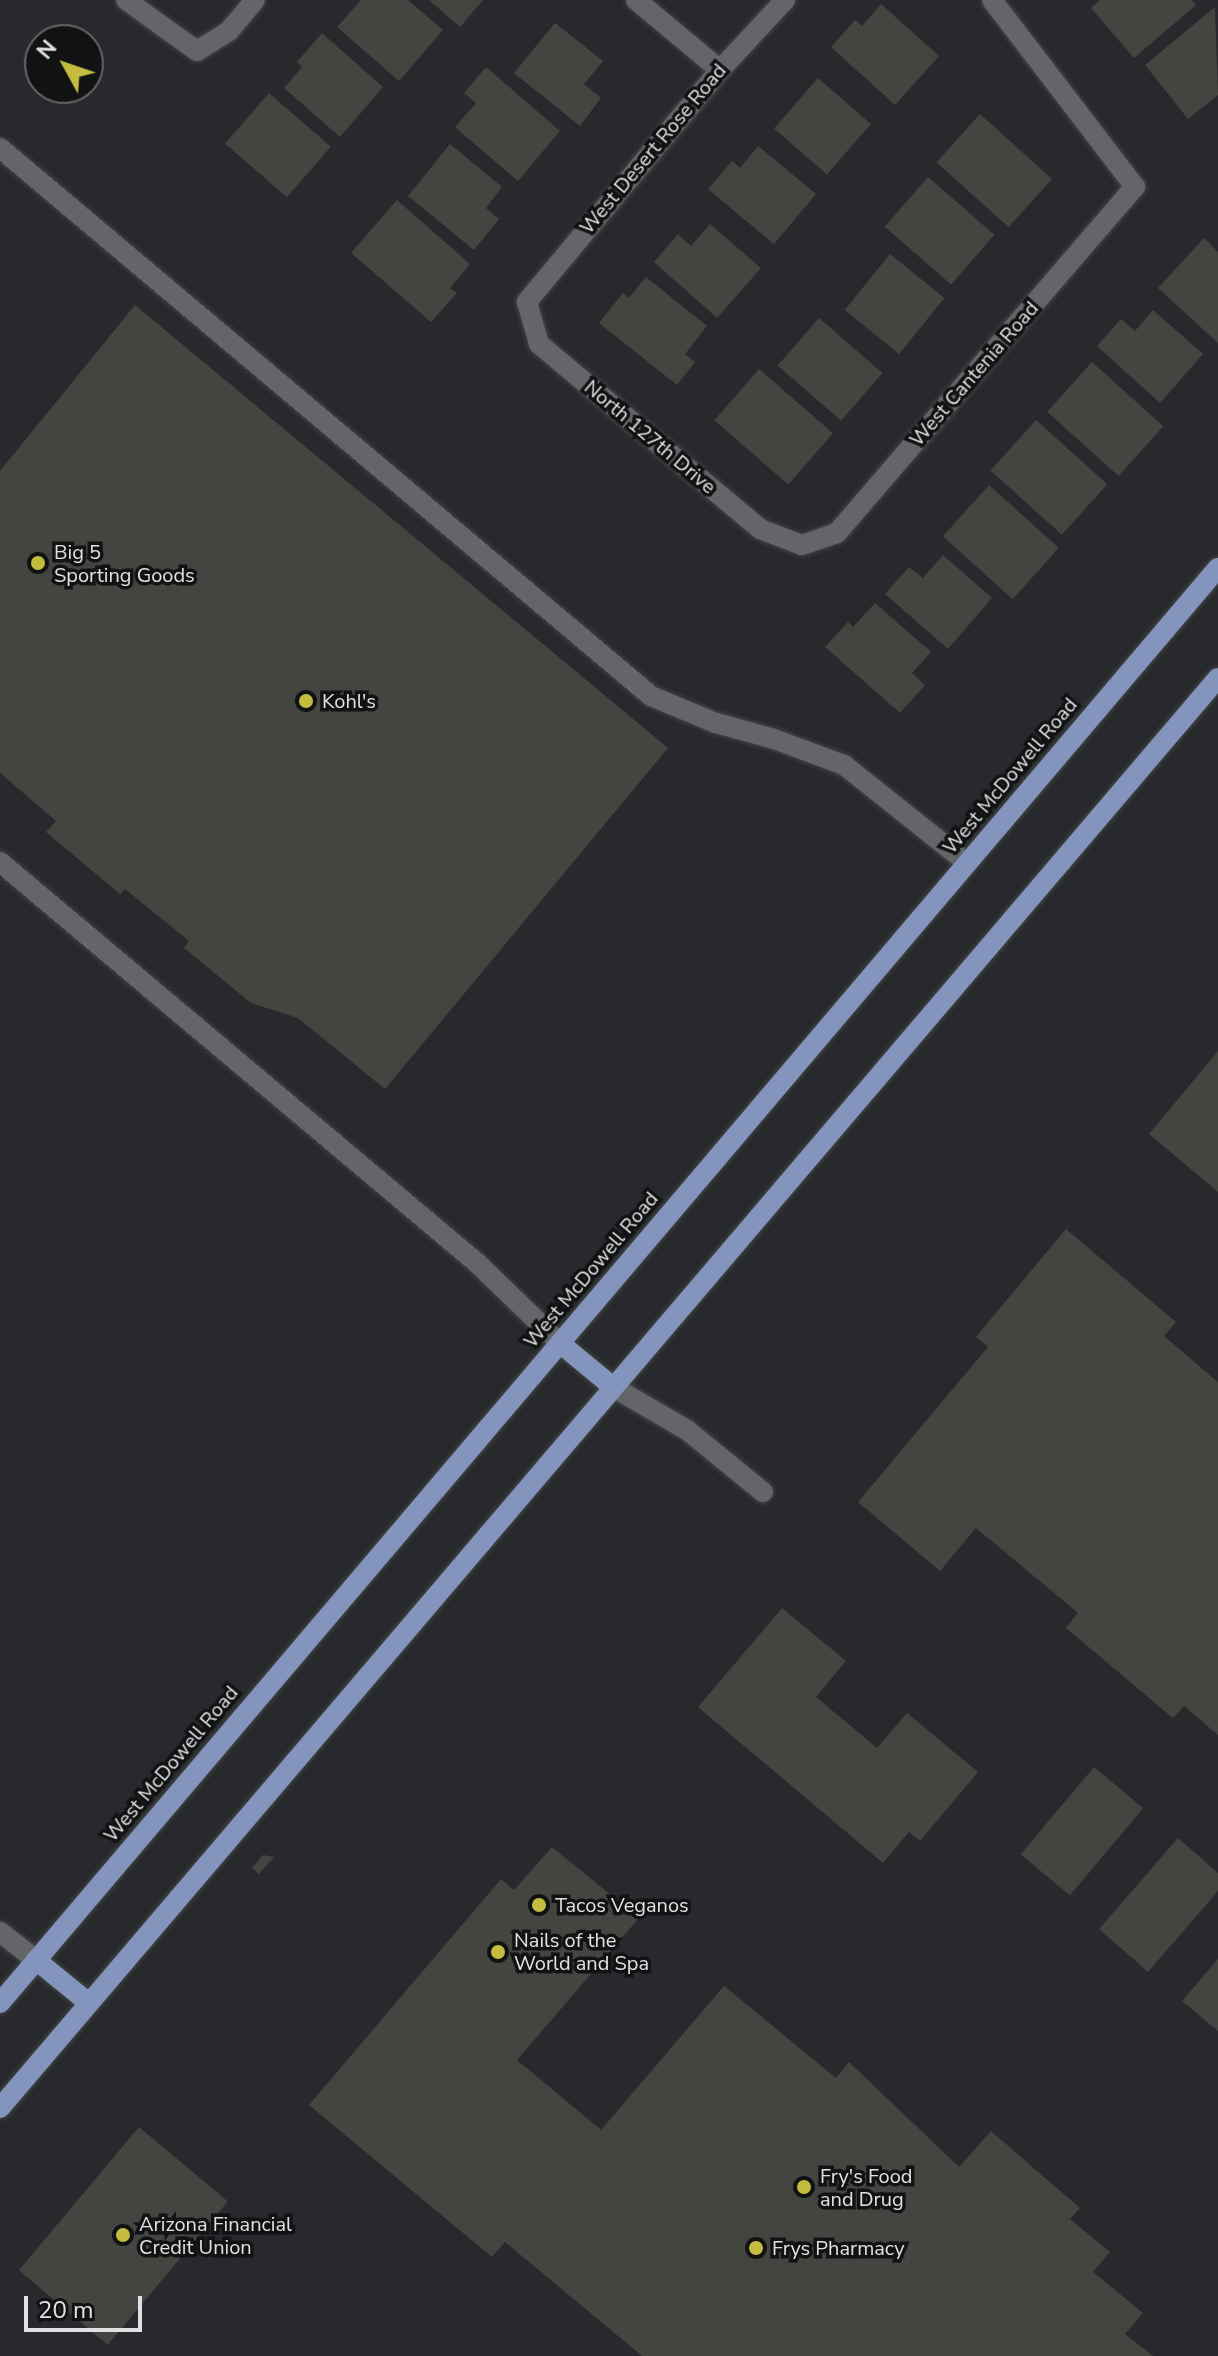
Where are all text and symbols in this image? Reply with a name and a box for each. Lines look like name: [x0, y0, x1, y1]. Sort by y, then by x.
north arrow: [24, 24, 104, 104]
text: N: [30, 34, 64, 66]
street label: West Desert Rose Road: [575, 59, 731, 239]
street label: West Cantenia Road: [905, 297, 1043, 451]
street label: North 127th Drive: [579, 375, 721, 499]
place label: Big 5 Sporting Goods: [54, 540, 195, 587]
marker: Big 5 Sporting Goods: [29, 554, 47, 572]
place label: Kohl's: [322, 689, 376, 713]
marker: Kohl's: [297, 692, 315, 710]
street label: West McDowell Road: [938, 693, 1082, 859]
street label: West McDowell Road: [519, 1187, 663, 1353]
street label: West McDowell Road: [99, 1681, 243, 1847]
place label: Tacos Veganos: [555, 1893, 689, 1917]
marker: Tacos Veganos: [530, 1896, 548, 1914]
place label: Nails of the World and Spa: [514, 1928, 649, 1975]
marker: Nails of the World and Spa: [489, 1943, 507, 1961]
place label: Fry's Food and Drug: [820, 2164, 912, 2211]
marker: Fry's Food and Drug: [795, 2178, 813, 2196]
place label: Arizona Financial Credit Union: [139, 2212, 292, 2259]
marker: Arizona Financial Credit Union: [114, 2226, 132, 2244]
place label: Frys Pharmacy: [772, 2236, 904, 2260]
marker: Frys Pharmacy: [747, 2239, 765, 2257]
scale bar: [28, 2280, 146, 2330]
text: 20 m: [38, 2294, 94, 2326]

